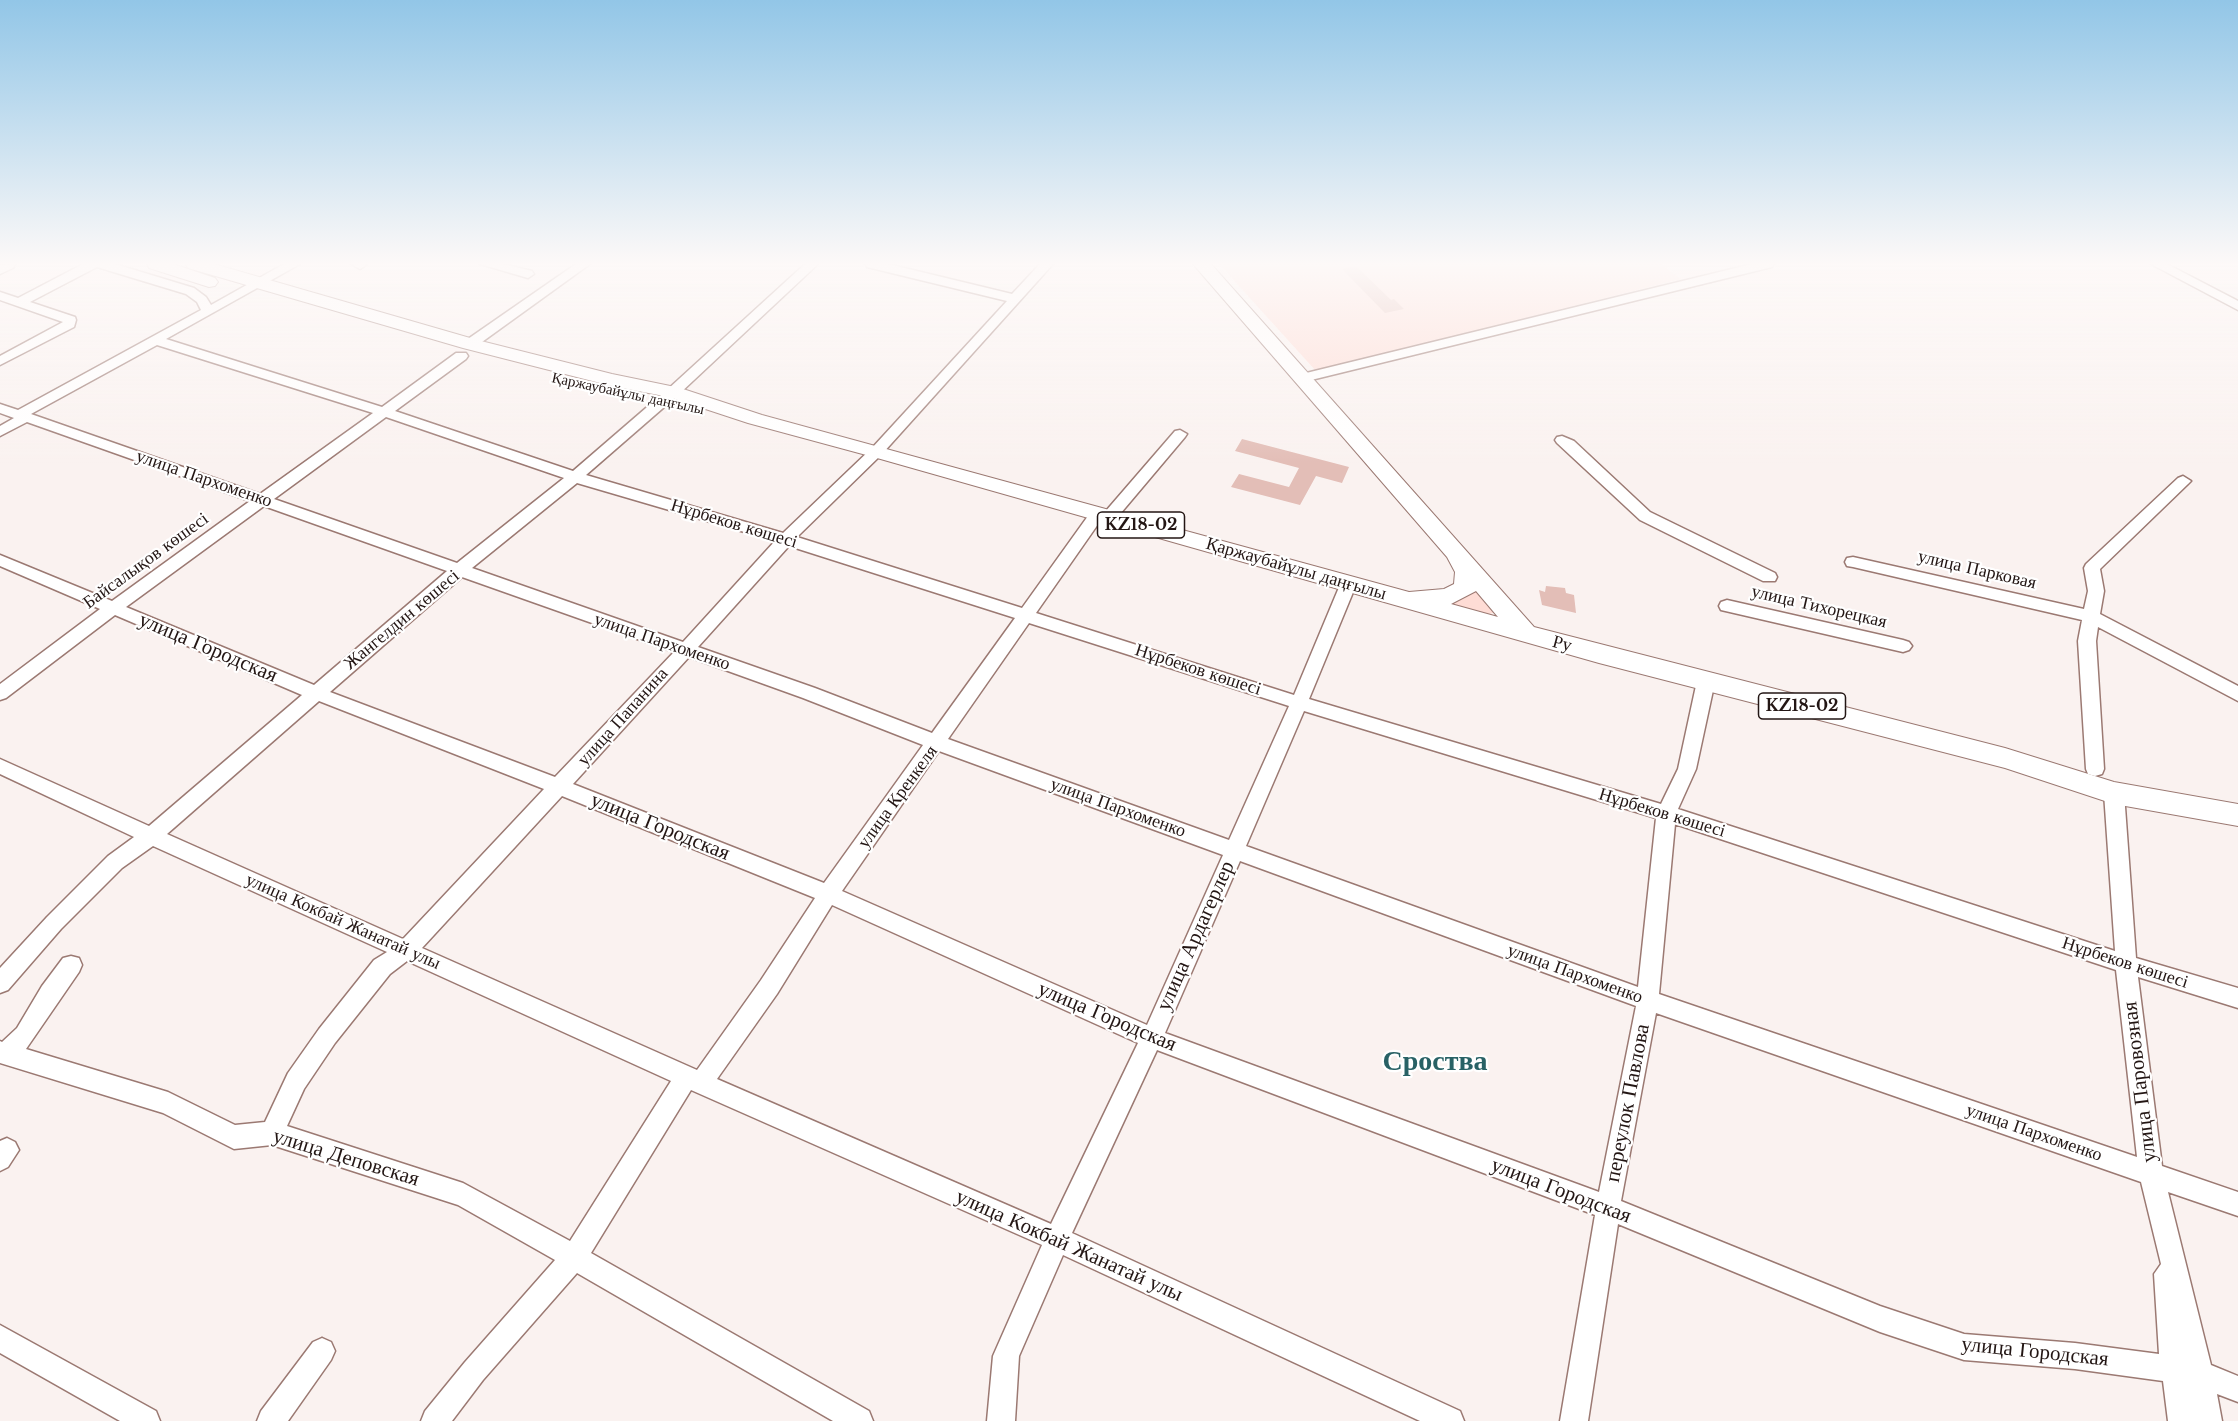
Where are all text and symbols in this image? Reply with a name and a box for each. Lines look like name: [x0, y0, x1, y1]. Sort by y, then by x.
street label: Қаржаубайұлы даңғылы: [550, 369, 706, 419]
street label: улица Пархоменко: [133, 446, 275, 512]
street label: Нұрбеков көшесі: [668, 494, 800, 554]
street label: Байсалықов көшесі: [79, 508, 213, 614]
road number: KZ18-02: [1098, 512, 1184, 538]
street label: Қаржаубайұлы даңғылы: [1203, 533, 1389, 605]
street label: улица Парковая: [1916, 546, 2038, 594]
street label: Жангелдин көшесі: [340, 565, 464, 675]
street label: улица Тихорецкая: [1749, 581, 1889, 633]
street label: улица Городская: [135, 607, 281, 689]
street label: улица Пархоменко: [591, 609, 733, 675]
street label: Ру: [1550, 631, 1574, 657]
street label: Нұрбеков көшесі: [1132, 639, 1264, 701]
street label: улица Папанина: [573, 663, 673, 771]
road number: KZ18-02: [1758, 693, 1846, 719]
street label: улица Кренкеля: [853, 741, 943, 853]
street label: улица Пархоменко: [1047, 773, 1189, 843]
street label: Нұрбеков көшесі: [1596, 783, 1728, 843]
street label: улица Городская: [587, 788, 733, 866]
street label: улица Ардагерлер: [1152, 857, 1240, 1015]
street label: улица Кокбай Жанатай улы: [242, 869, 444, 975]
street label: Нұрбеков көшесі: [2059, 932, 2191, 994]
street label: улица Пархоменко: [1504, 939, 1646, 1009]
street label: улица Городская: [1034, 976, 1180, 1058]
street label: улица Паровозная: [2118, 1000, 2162, 1164]
street label: переулок Павлова: [1600, 1022, 1656, 1184]
district label: Сроства: [1382, 1045, 1488, 1079]
street label: улица Пархоменко: [1963, 1100, 2105, 1166]
street label: улица Деповская: [270, 1124, 422, 1192]
street label: улица Городская: [1487, 1153, 1635, 1229]
street label: улица Кокбай Жанатай улы: [951, 1184, 1187, 1308]
street label: улица Городская: [1960, 1332, 2110, 1372]

